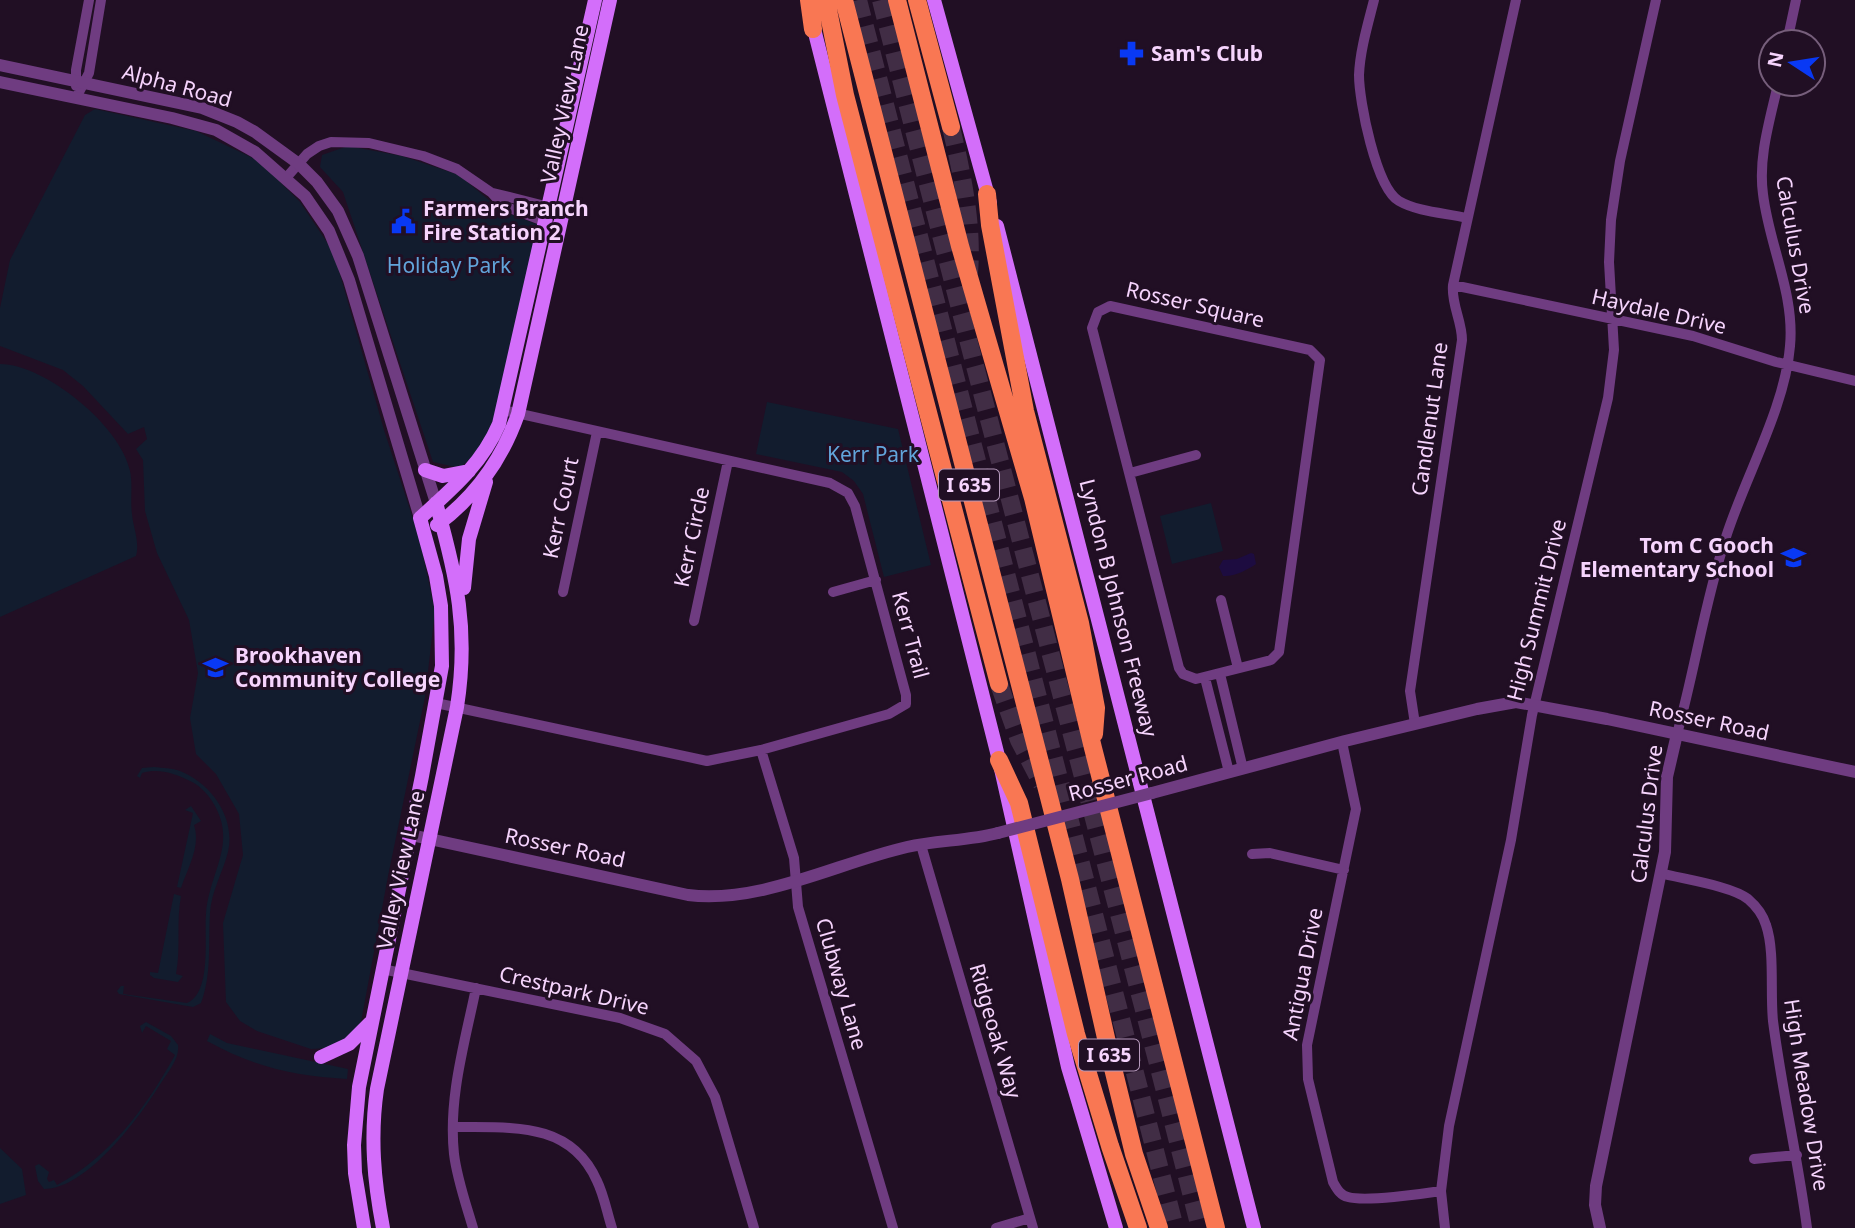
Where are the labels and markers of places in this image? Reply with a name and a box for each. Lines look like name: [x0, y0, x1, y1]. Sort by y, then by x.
place label: Sam's Club: [1151, 39, 1263, 67]
pharmacy icon: Sam's Club: [1117, 40, 1145, 68]
place label: Farmers Branch Fire Station 2: [423, 194, 589, 246]
public building icon: Farmers Branch Fire Station 2: [389, 207, 417, 235]
place label: Tom C Gooch Elementary School: [1580, 531, 1774, 583]
school or university icon: Tom C Gooch Elementary School: [1780, 544, 1808, 572]
place label: Brookhaven Community College: [235, 641, 440, 693]
school or university icon: Brookhaven Community College: [201, 654, 229, 682]

